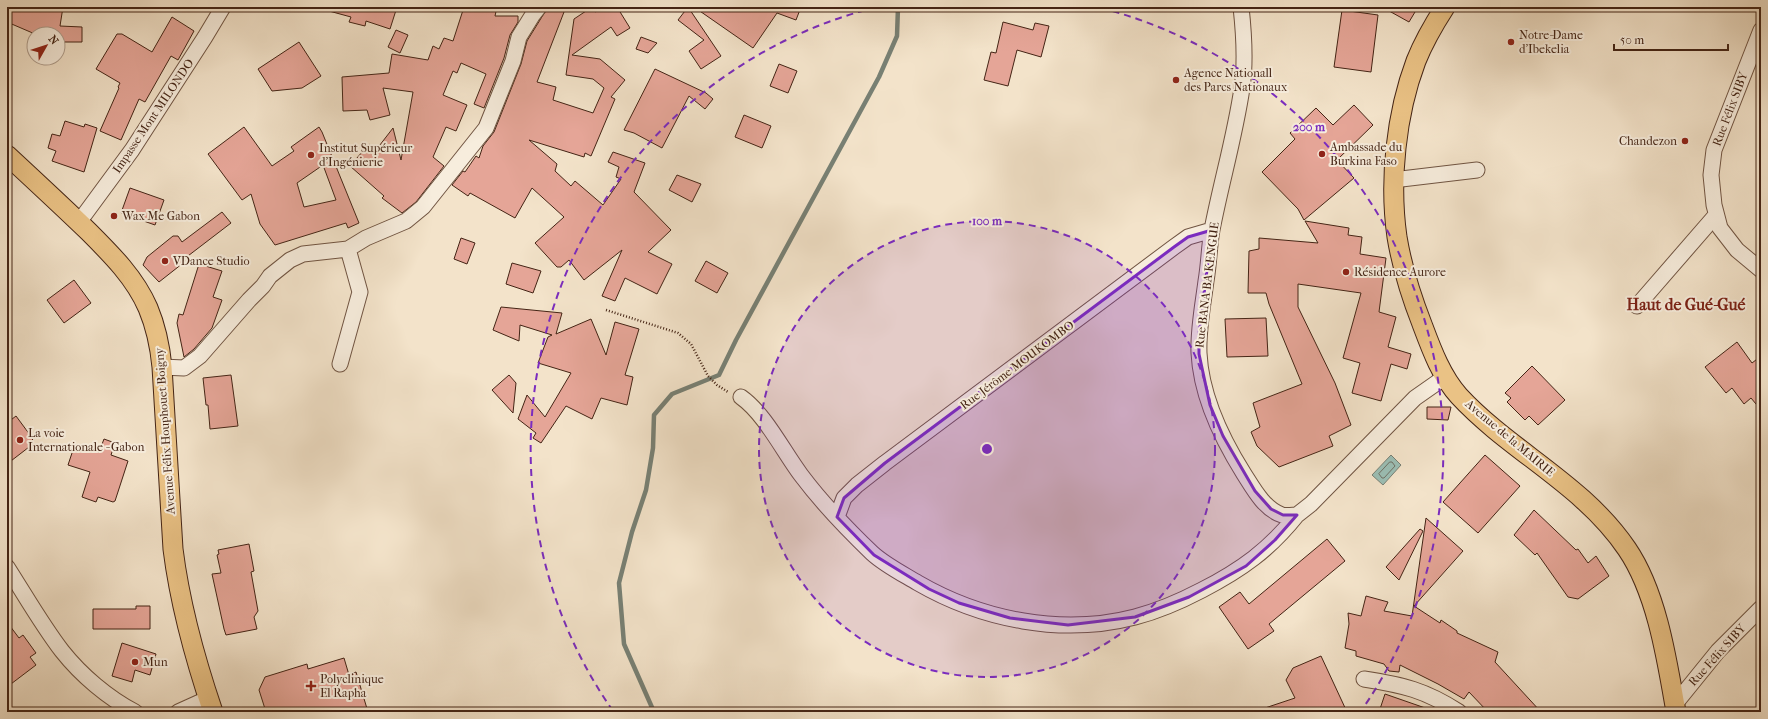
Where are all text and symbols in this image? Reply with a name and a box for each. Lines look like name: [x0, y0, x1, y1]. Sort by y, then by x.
north arrow: [26, 26, 66, 66]
scale bar: [1614, 26, 1728, 52]
place label: Notre-Dame d'Ibekelia: [1519, 28, 1583, 56]
text: N: [46, 33, 61, 48]
text: 50 m: [1620, 33, 1644, 47]
marker: Notre-Dame d'Ibekelia: [1506, 37, 1516, 47]
street label: Impasse Mont MILONDO: [110, 56, 196, 176]
place label: Agence Nationall des Parcs Nationaux: [1183, 66, 1288, 94]
street label: Rue Félix SIBY: [1709, 69, 1751, 148]
marker: Agence Nationall des Parcs Nationaux: [1171, 75, 1181, 85]
text: 200 m: [1293, 120, 1326, 134]
place label: Chandezon: [1619, 134, 1677, 148]
marker: Chandezon: [1680, 136, 1690, 146]
place label: Ambassade du Burkina Faso: [1329, 140, 1402, 168]
place label: Institut Supérieur d'Ingénierie: [319, 141, 413, 169]
marker: Ambassade du Burkina Faso: [1317, 149, 1327, 159]
marker: Institut Supérieur d'Ingénierie: [306, 150, 316, 160]
place label: Wax Me Gabon: [121, 209, 200, 223]
marker: Wax Me Gabon: [109, 211, 119, 221]
text: 100 m: [972, 214, 1003, 228]
street label: Rue BANA BA KENGUE: [1192, 221, 1222, 349]
place label: VDance Studio: [172, 254, 250, 268]
marker: VDance Studio: [160, 256, 170, 266]
place label: Résidence Aurore: [1354, 265, 1446, 279]
marker: Résidence Aurore: [1341, 267, 1351, 277]
district label: Haut de Gué-Gué: [1627, 295, 1745, 314]
street label: Rue Jérôme MOUKOMBO: [957, 318, 1077, 412]
street label: Avenue Félix Houphouet Boigny: [152, 347, 178, 516]
street label: Avenue de la MAIRIE: [1462, 396, 1557, 479]
place label: La voie Internationale - Gabon: [28, 426, 144, 454]
marker: La voie Internationale - Gabon: [15, 435, 25, 445]
centre of rings: [980, 442, 994, 456]
street label: Rue Félix SIBY: [1686, 621, 1749, 689]
place label: Mun: [143, 655, 168, 669]
marker: Mun: [130, 657, 140, 667]
place label: Polyclinique El Rapha: [320, 672, 384, 700]
marker: Polyclinique El Rapha: [305, 680, 317, 692]

